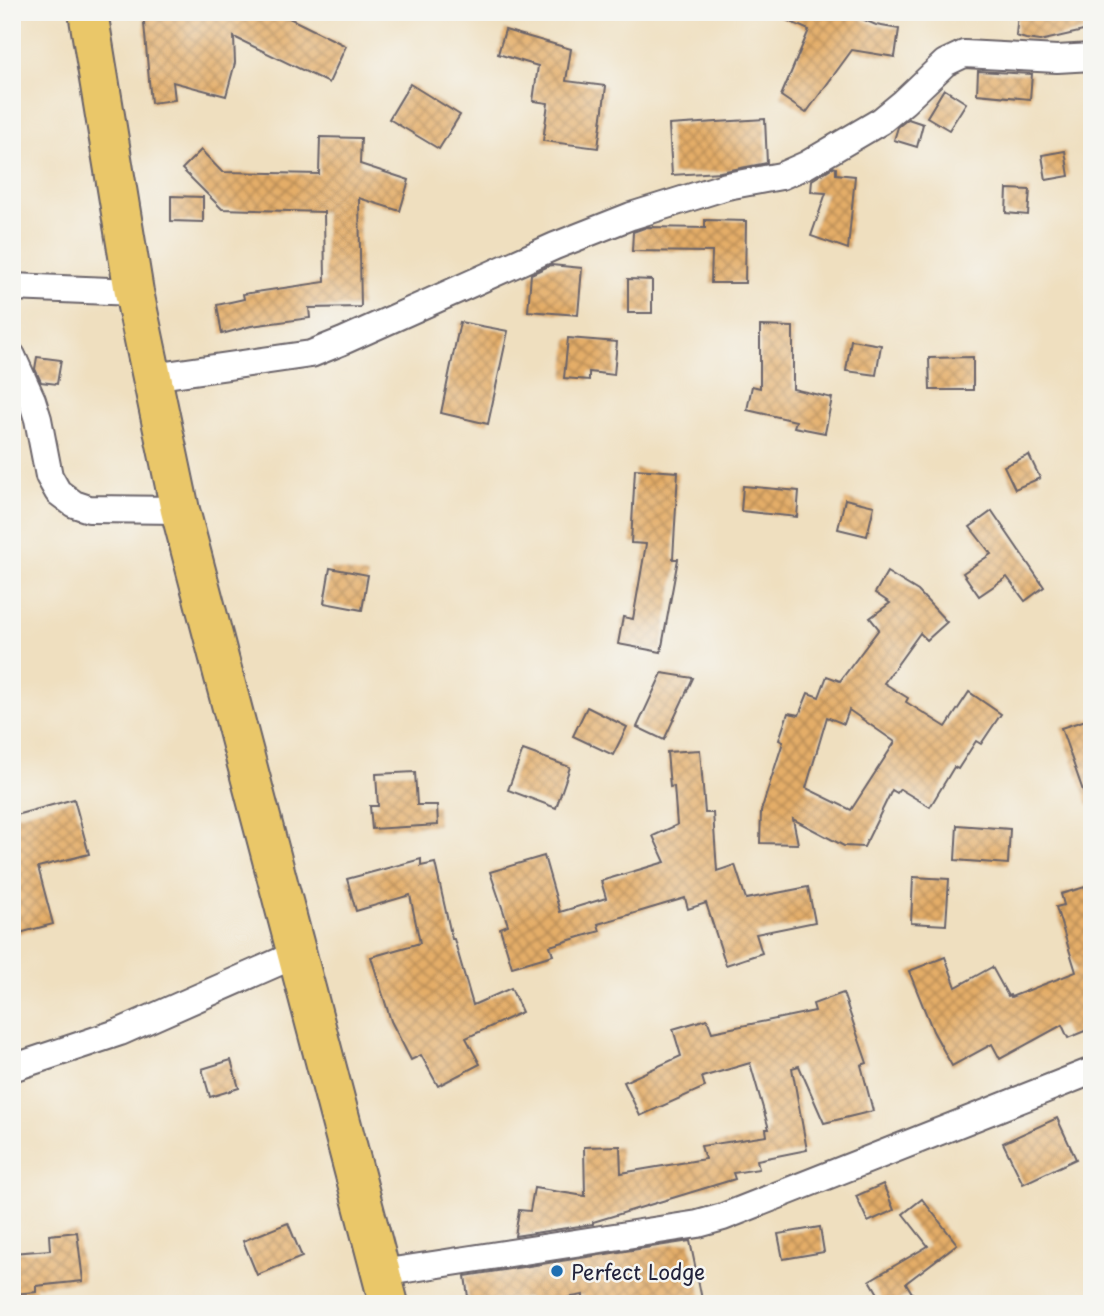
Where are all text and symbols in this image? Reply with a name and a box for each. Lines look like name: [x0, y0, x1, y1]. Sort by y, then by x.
place label: Perfect Lodge: [571, 1255, 705, 1287]
marker: Perfect Lodge: [549, 1263, 565, 1279]

